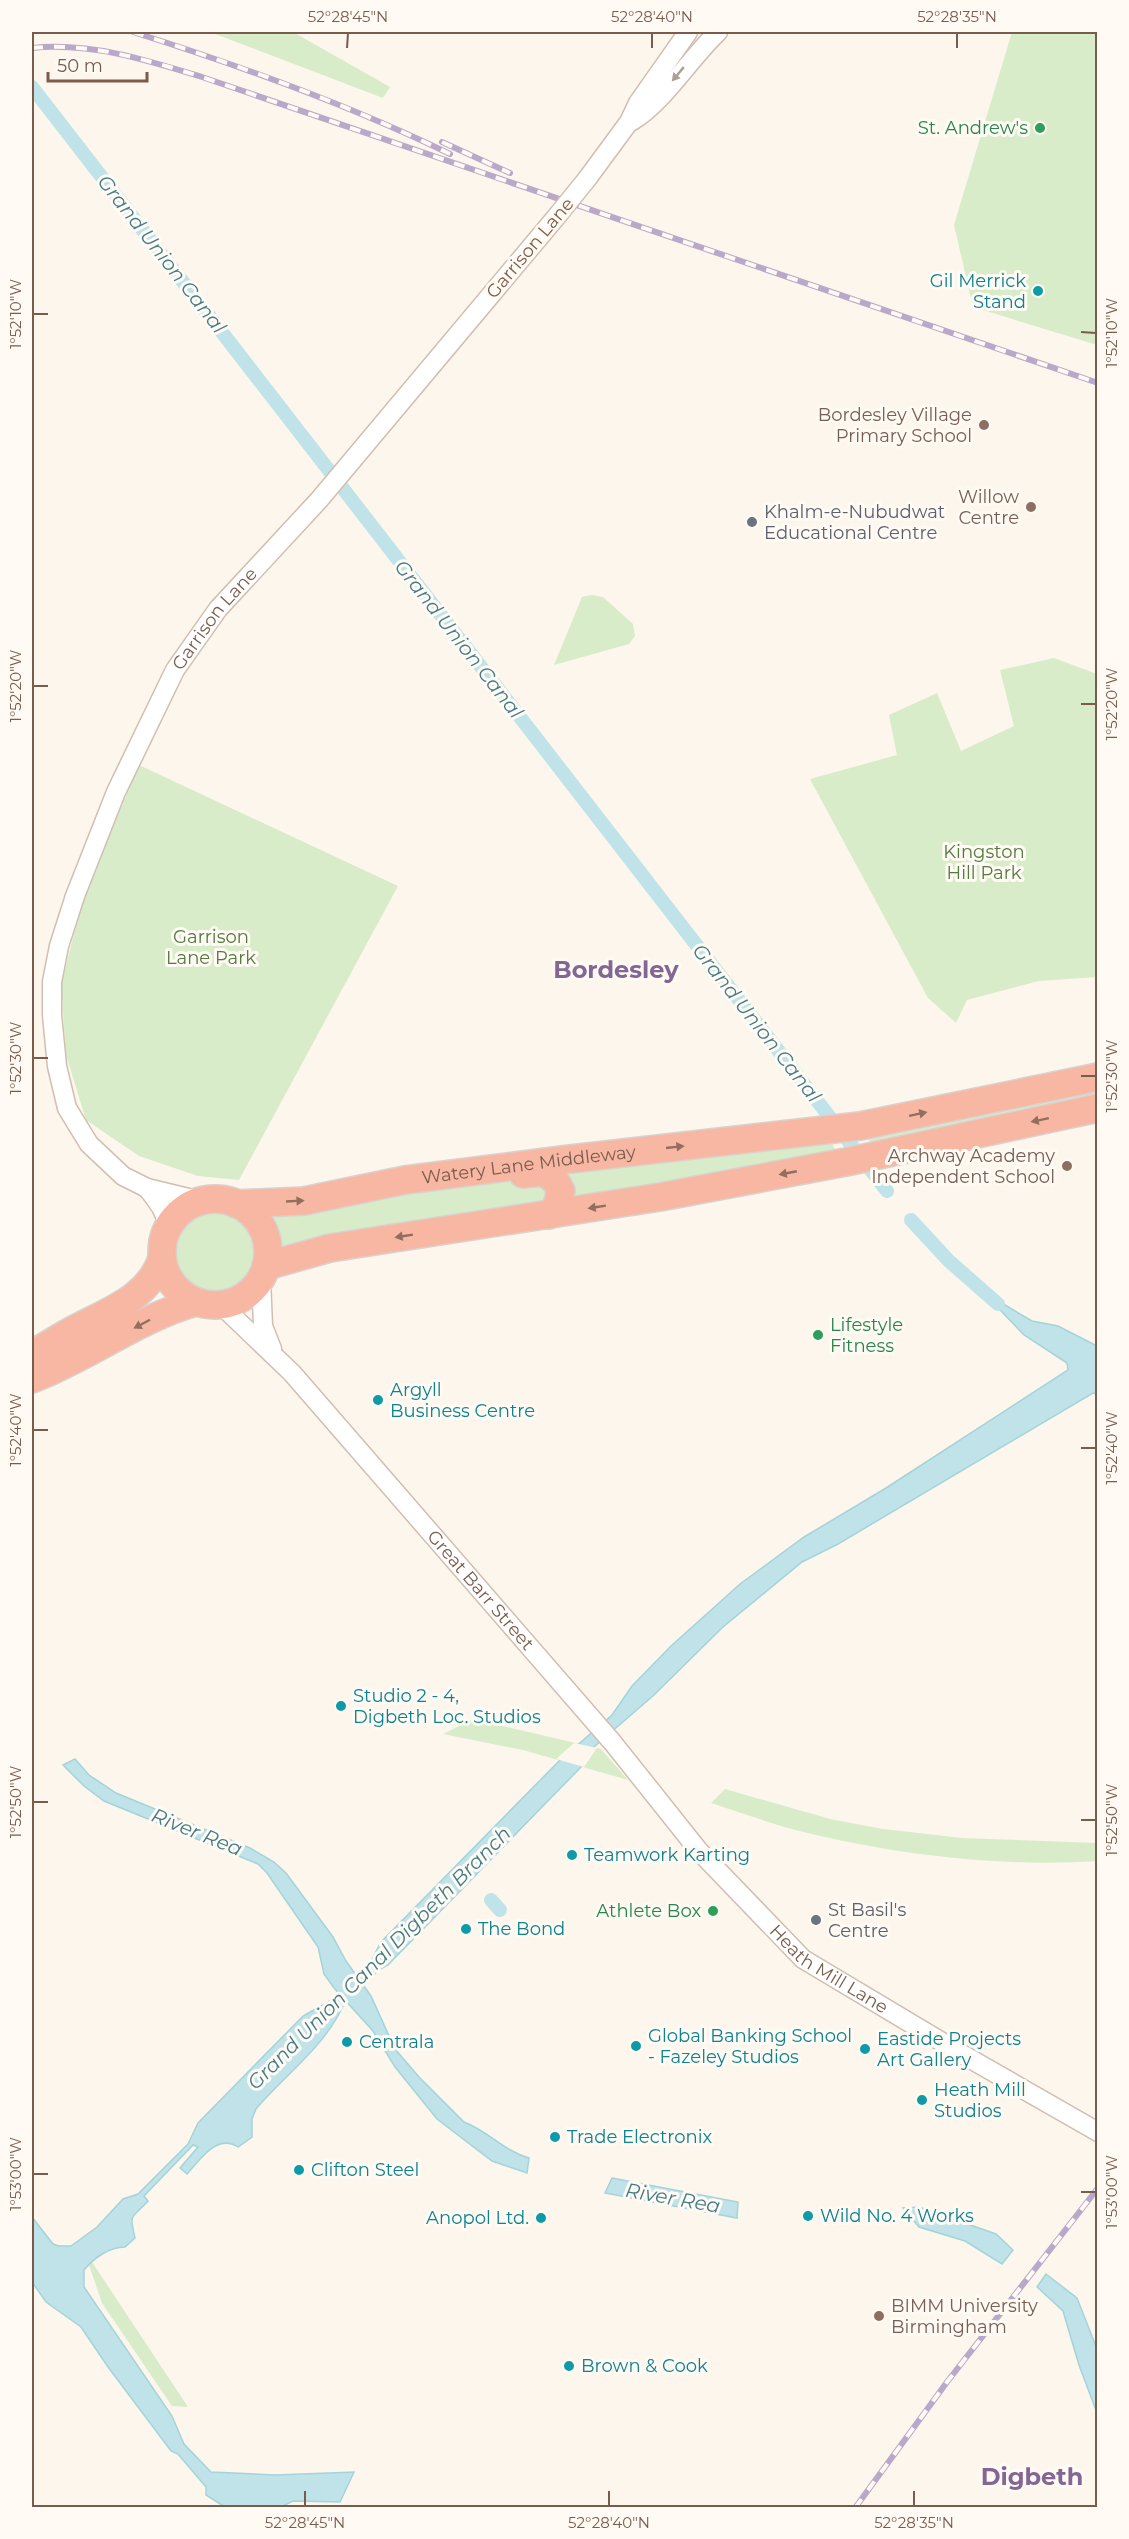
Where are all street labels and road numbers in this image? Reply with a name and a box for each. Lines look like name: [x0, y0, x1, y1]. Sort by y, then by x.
street label: Garrison Lane: [481, 193, 579, 303]
street label: Garrison Lane: [167, 563, 262, 674]
street label: Watery Lane Middleway: [420, 1141, 637, 1189]
street label: Great Barr Street: [422, 1526, 539, 1655]
street label: Heath Mill Lane: [765, 1920, 892, 2018]

